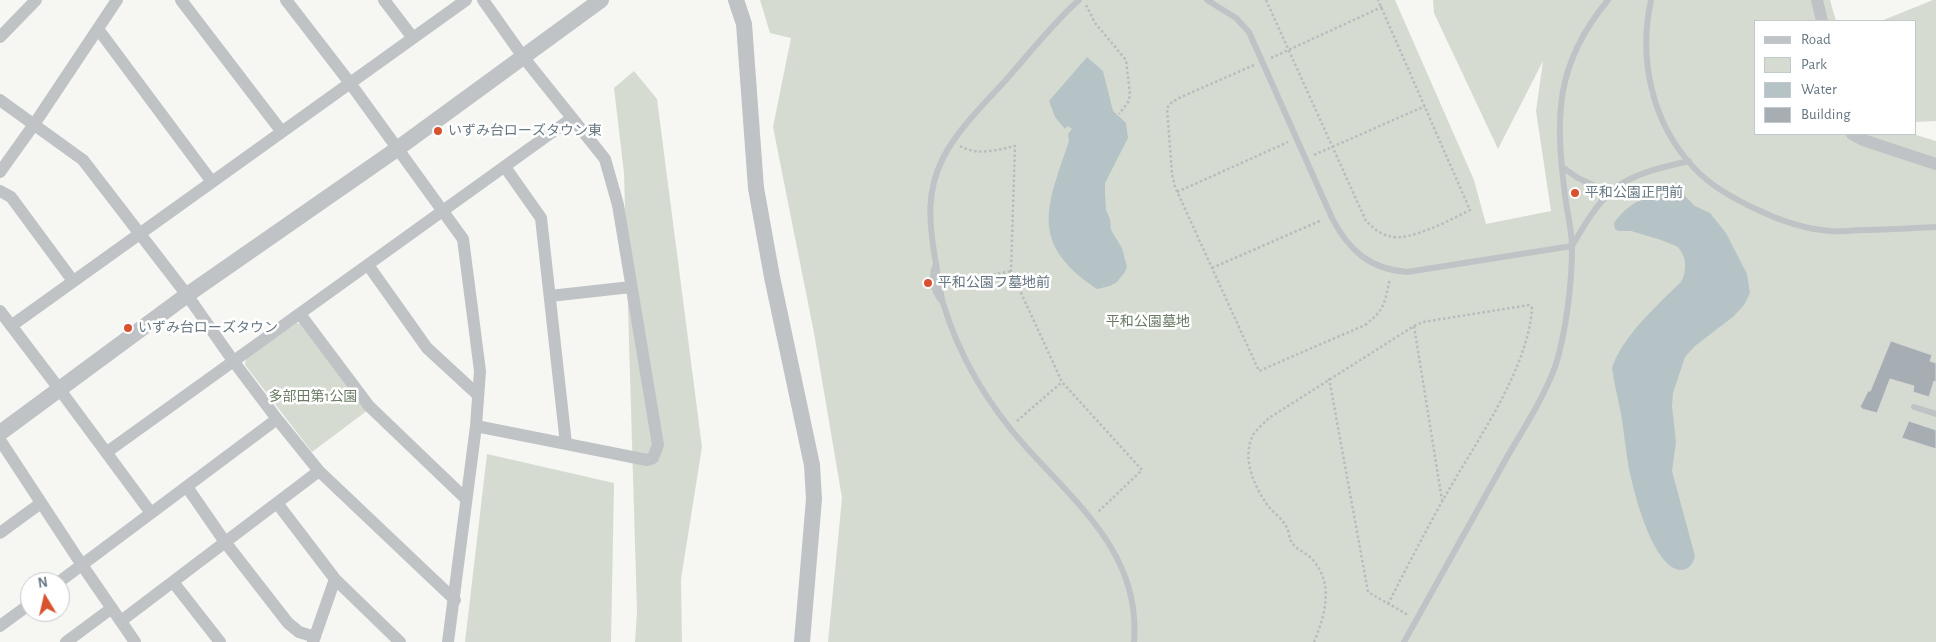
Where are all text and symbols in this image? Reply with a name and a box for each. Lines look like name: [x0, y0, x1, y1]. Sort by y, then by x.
legend: [1754, 20, 1916, 135]
text: Road: [1801, 32, 1831, 47]
text: Park: [1801, 57, 1827, 72]
text: Water: [1801, 82, 1837, 97]
text: Building: [1801, 107, 1851, 122]
place label: いずみ台ローズタウン東: [448, 123, 602, 139]
marker: いずみ台ローズタウン東: [432, 125, 444, 137]
place label: 平和公園正門前: [1585, 185, 1683, 201]
marker: 平和公園正門前: [1569, 187, 1581, 199]
place label: 平和公園フ墓地前: [938, 275, 1050, 291]
marker: 平和公園フ墓地前: [922, 277, 934, 289]
park label: 平和公園墓地: [1106, 314, 1190, 330]
place label: いずみ台ローズタウン: [138, 320, 278, 336]
marker: いずみ台ローズタウン: [122, 322, 134, 334]
park label: 多部田第1公園: [269, 389, 357, 405]
north arrow: [20, 572, 70, 622]
text: N: [37, 575, 49, 591]

